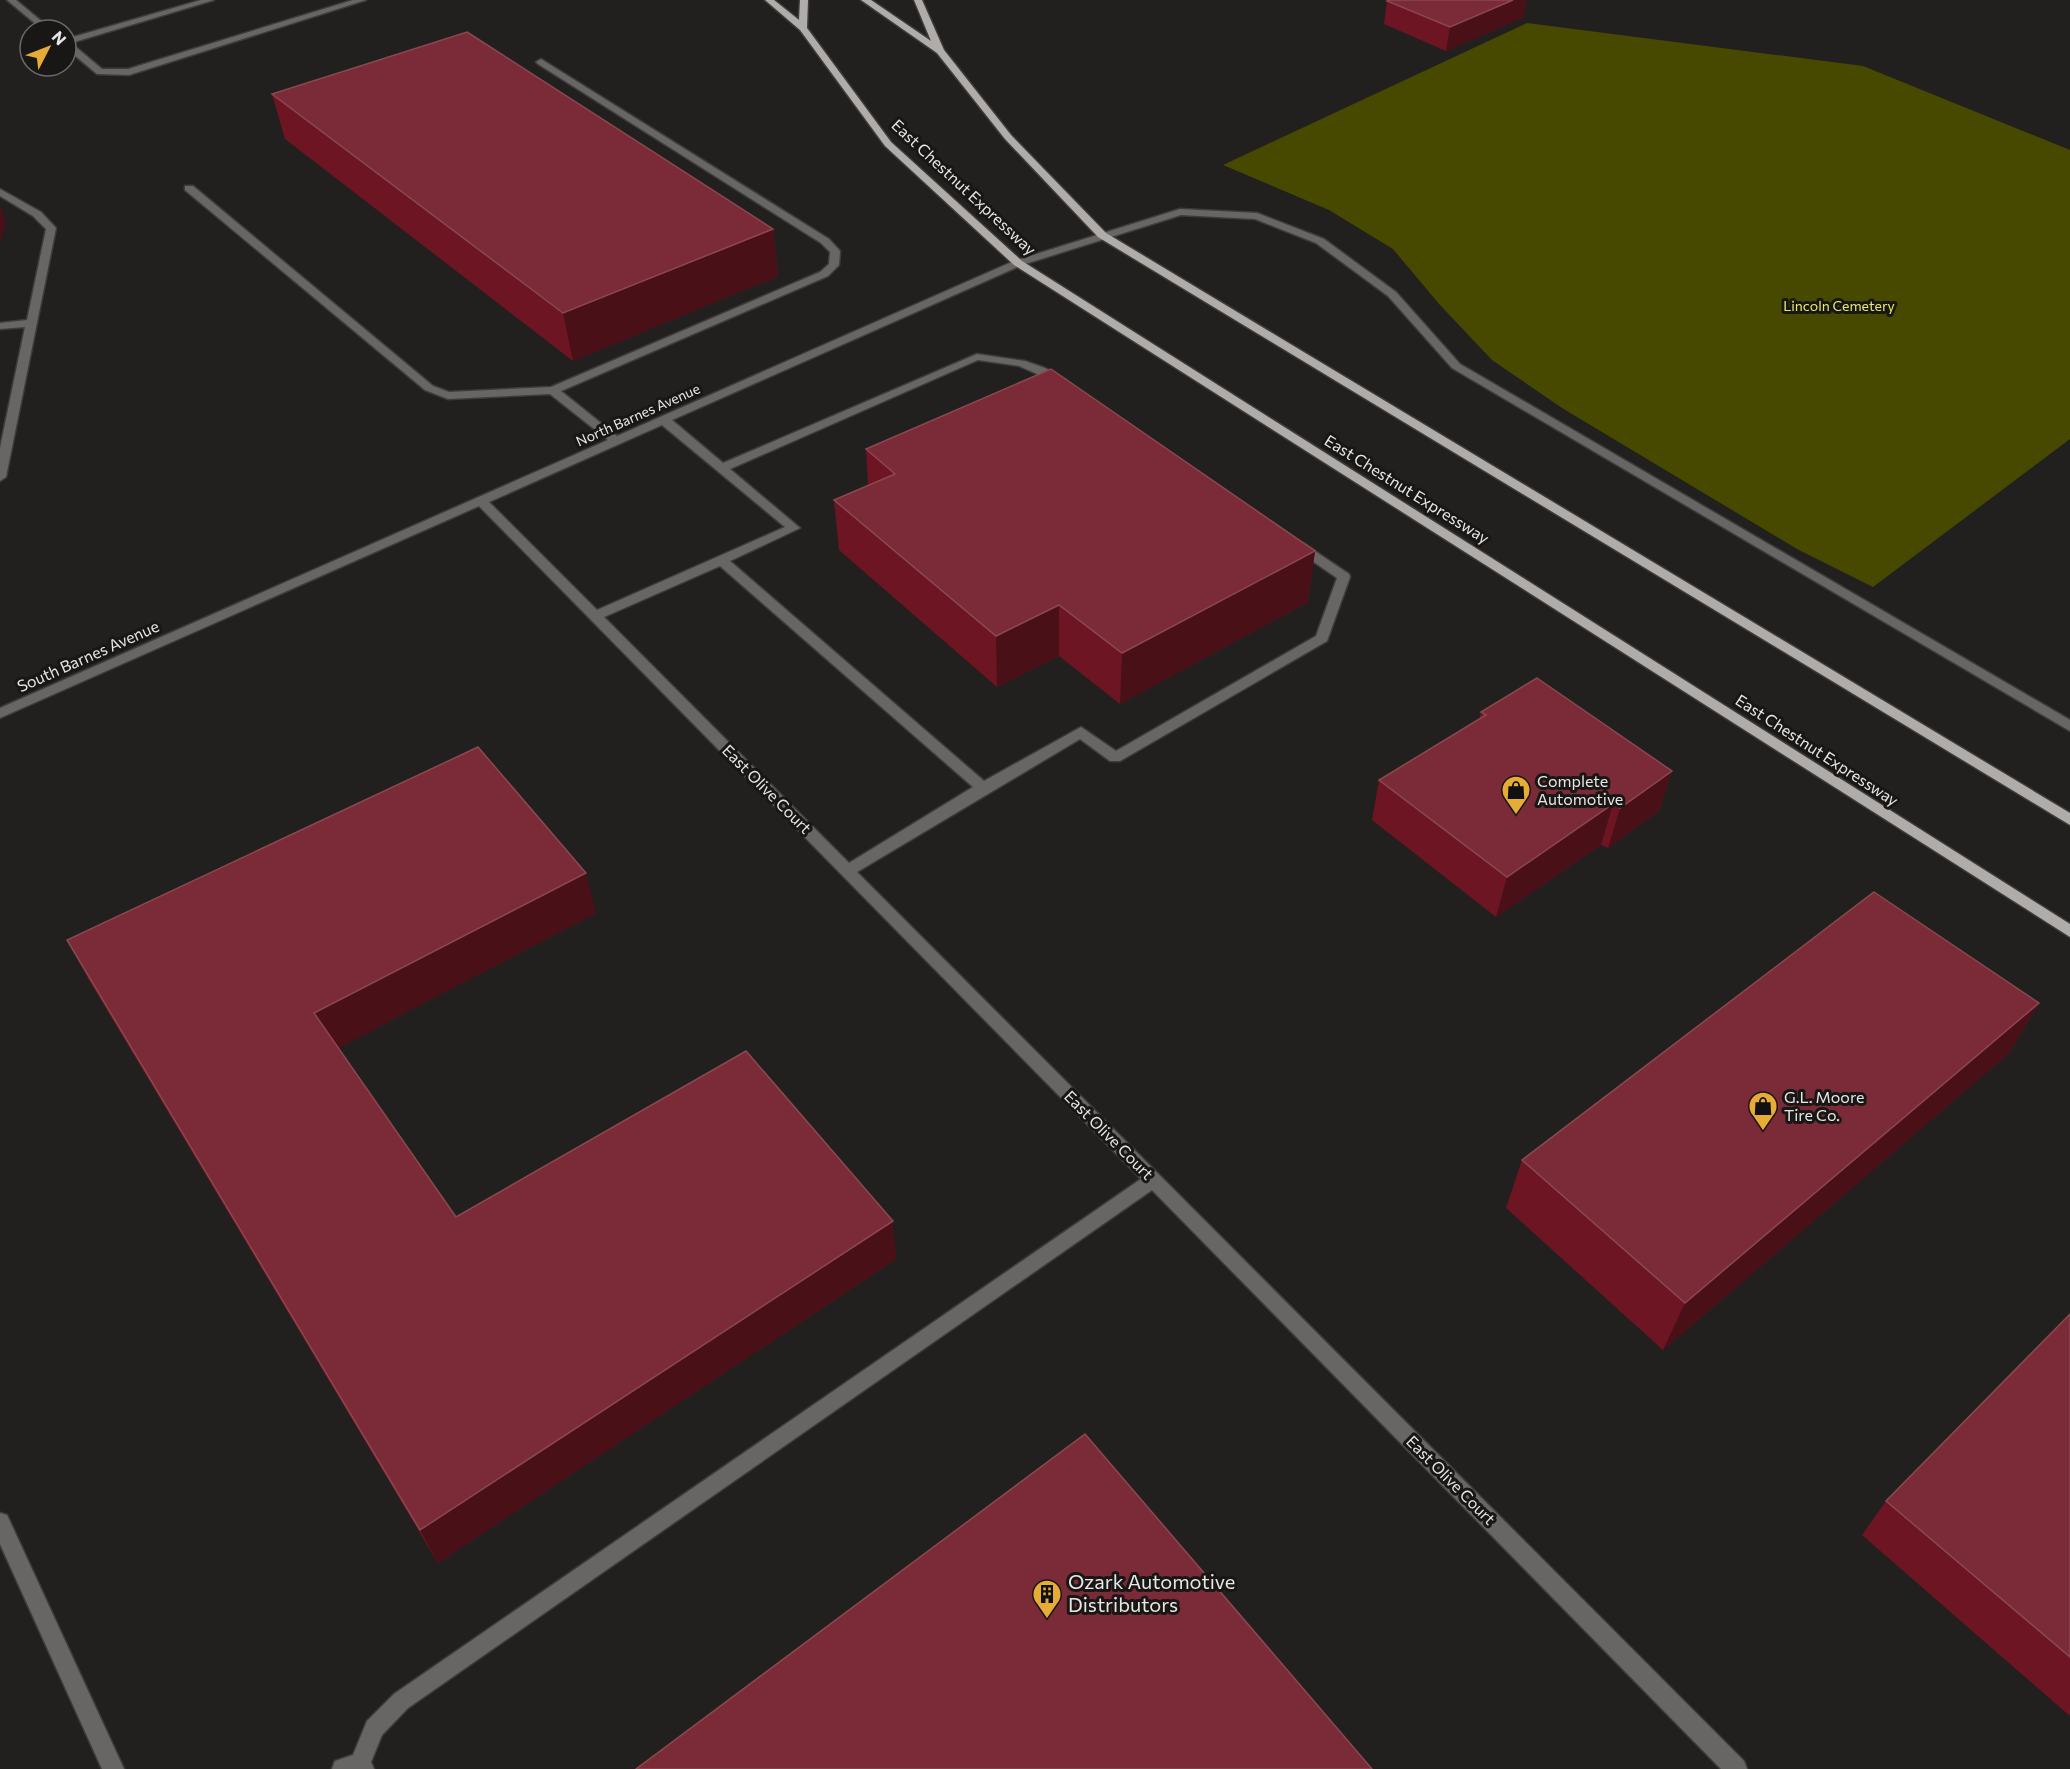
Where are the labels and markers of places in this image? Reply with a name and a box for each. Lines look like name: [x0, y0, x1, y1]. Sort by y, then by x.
place label: Complete Automotive: [1537, 771, 1623, 808]
shop icon: Complete Automotive: [1500, 774, 1532, 816]
place label: G.L. Moore Tire Co.: [1784, 1087, 1864, 1124]
shop icon: G.L. Moore Tire Co.: [1747, 1090, 1779, 1132]
place label: Ozark Automotive Distributors: [1068, 1569, 1235, 1616]
building icon: Ozark Automotive Distributors: [1031, 1578, 1063, 1620]

